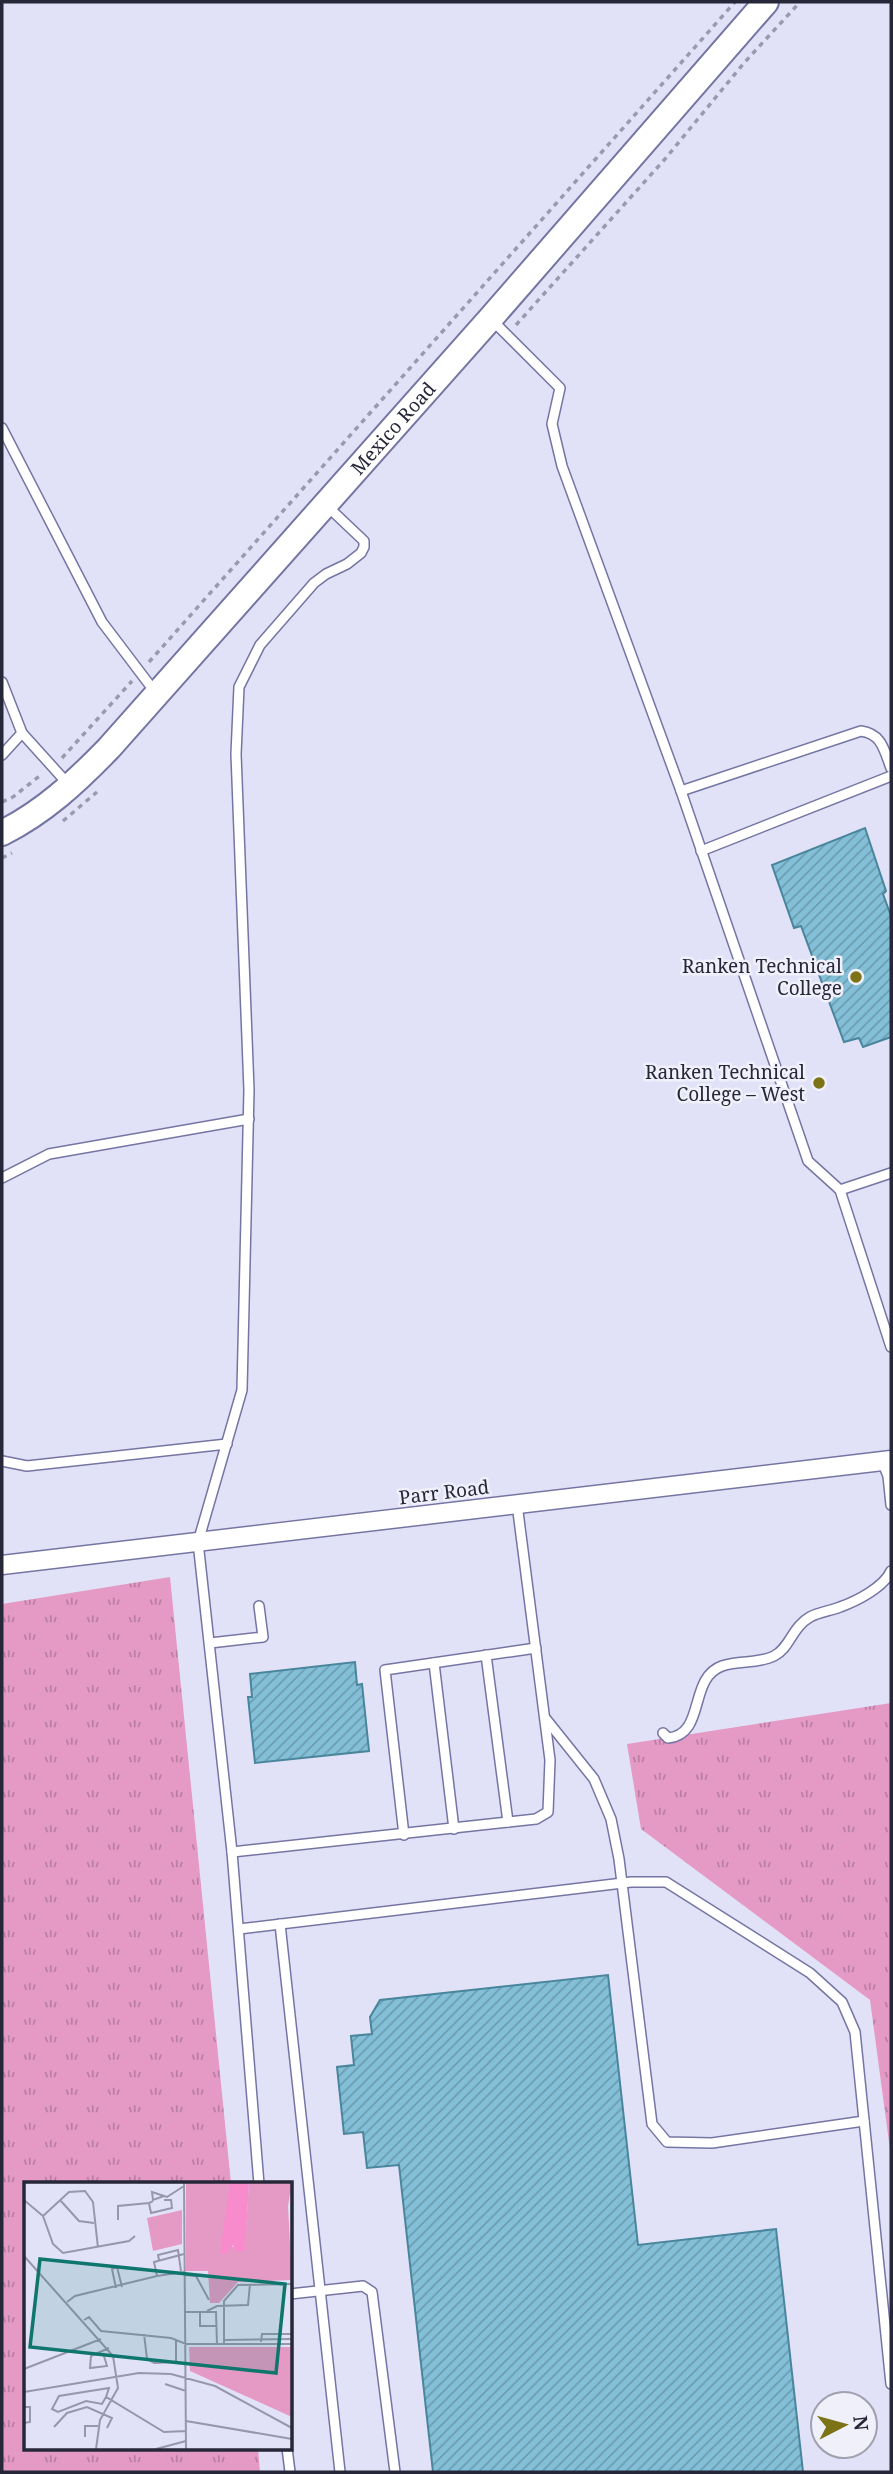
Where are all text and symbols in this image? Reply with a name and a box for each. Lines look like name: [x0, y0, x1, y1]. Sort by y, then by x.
street label: Mexico Road: [345, 376, 442, 480]
place label: Ranken Technical College: [682, 953, 842, 1001]
marker: Ranken Technical College: [848, 969, 864, 985]
place label: Ranken Technical College – West: [645, 1059, 805, 1107]
marker: Ranken Technical College – West: [811, 1075, 827, 1091]
street label: Parr Road: [397, 1474, 491, 1510]
inset map: [24, 2182, 292, 2450]
north arrow: [809, 2390, 879, 2460]
text: N: [847, 2414, 875, 2432]

